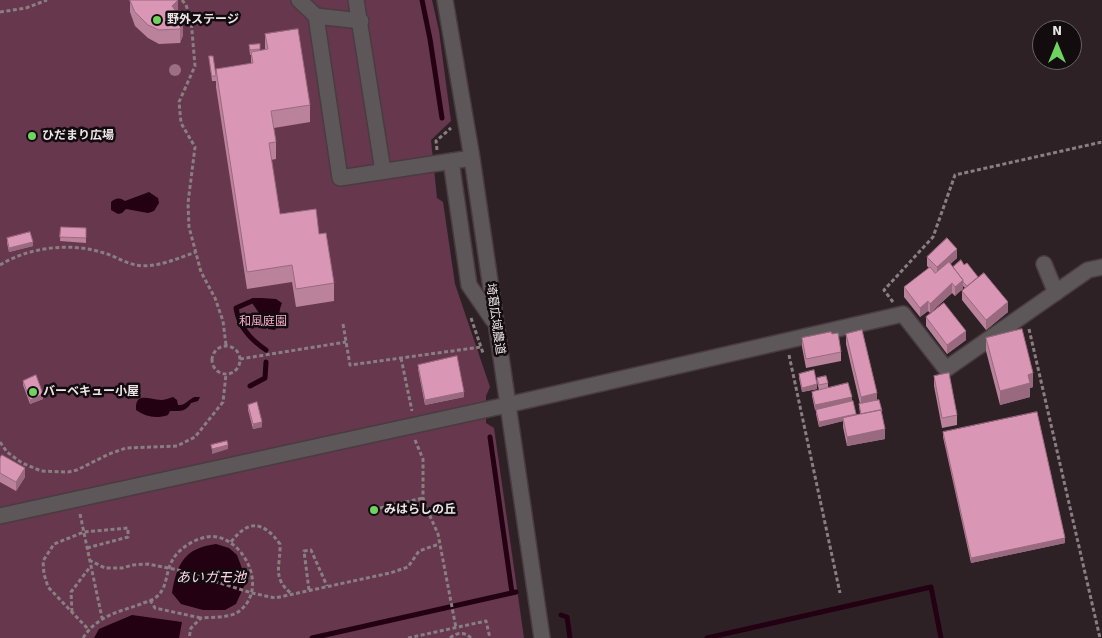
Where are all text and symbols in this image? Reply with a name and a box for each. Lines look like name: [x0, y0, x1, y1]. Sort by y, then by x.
place label: 野外ステージ: [167, 13, 239, 27]
marker: 野外ステージ: [151, 14, 163, 26]
north arrow: [1032, 20, 1082, 70]
text: N: [1052, 22, 1062, 39]
place label: ひだまり広場: [42, 129, 114, 143]
marker: ひだまり広場: [26, 130, 38, 142]
street label: 埼葛広域農道: [483, 282, 507, 356]
park label: 和風庭園: [239, 315, 287, 329]
place label: バーベキュー小屋: [43, 385, 139, 399]
marker: バーベキュー小屋: [27, 386, 39, 398]
place label: みはらしの丘: [384, 503, 456, 517]
marker: みはらしの丘: [368, 504, 380, 516]
water label: あいガモ池: [176, 570, 246, 586]

